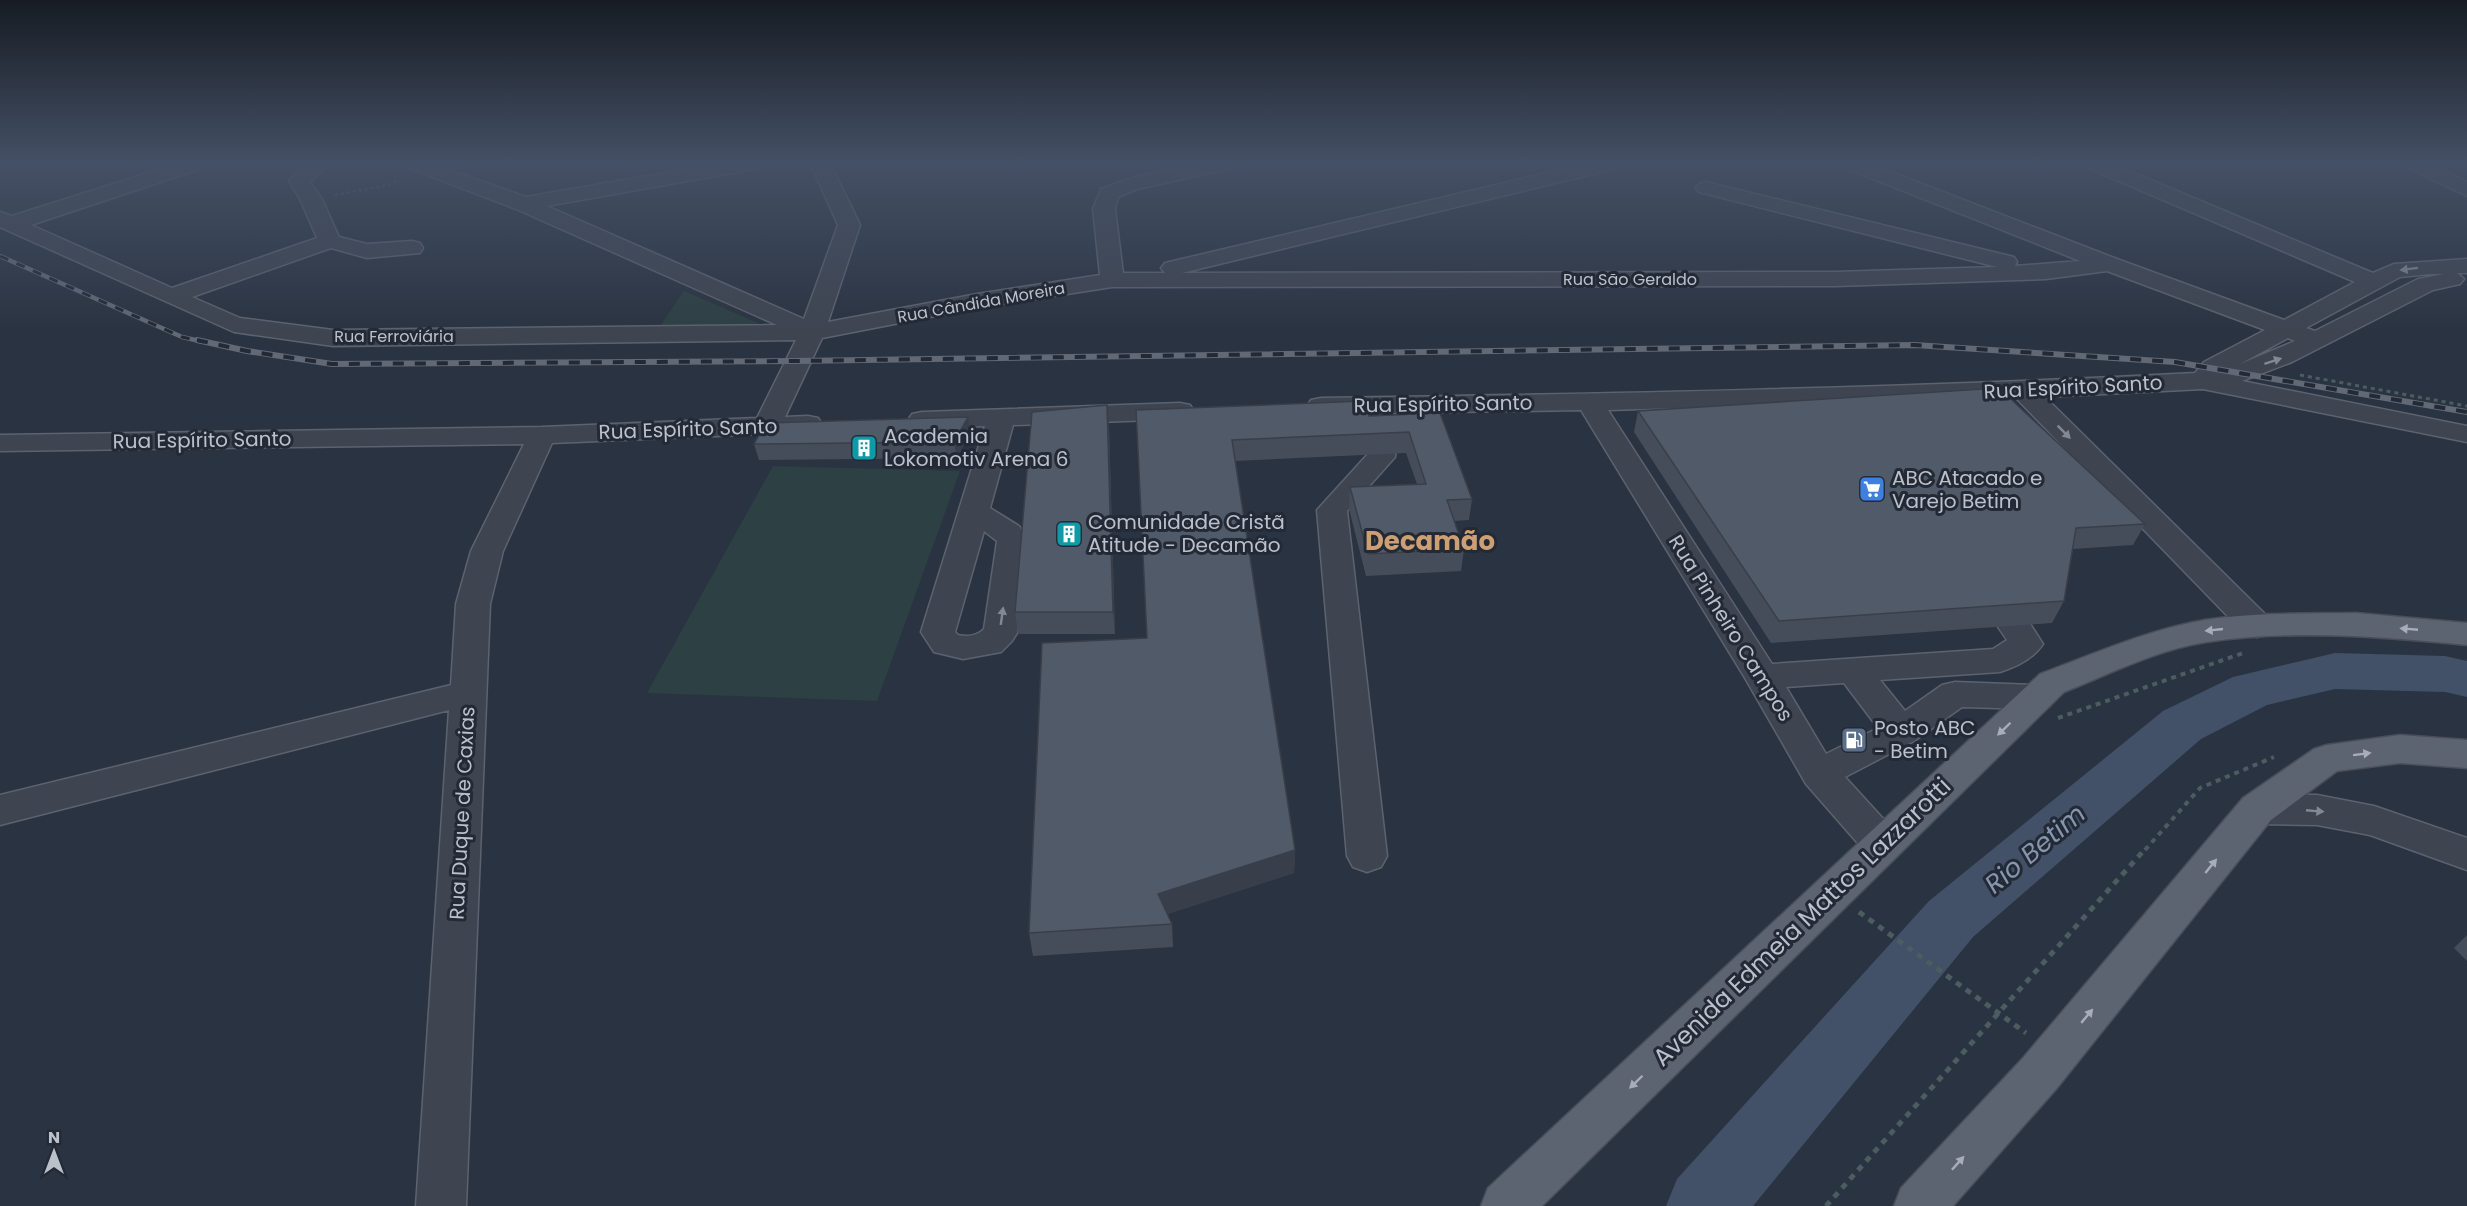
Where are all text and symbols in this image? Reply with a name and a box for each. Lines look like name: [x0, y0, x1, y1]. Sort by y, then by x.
one-way arrow: [2399, 264, 2418, 274]
street label: Rua São Geraldo: [1563, 268, 1697, 291]
street label: Rua Cândida Moreira: [896, 276, 1067, 329]
street label: Rua Ferroviária: [334, 325, 454, 348]
one-way arrow: [2264, 355, 2282, 365]
street label: Rua Espírito Santo: [1983, 368, 2163, 406]
street label: Rua Espírito Santo: [1353, 388, 1533, 420]
street label: Rua Espírito Santo: [598, 412, 778, 446]
place label: Academia Lokomotiv Arena 6: [884, 422, 1068, 473]
street label: Rua Espírito Santo: [112, 424, 292, 456]
one-way arrow: [2057, 424, 2071, 439]
building icon: Academia Lokomotiv Arena 6: [849, 433, 879, 463]
place label: ABC Atacado e Varejo Betim: [1892, 464, 2043, 515]
supermarket icon: ABC Atacado e Varejo Betim: [1857, 474, 1887, 504]
place label: Comunidade Cristã Atitude - Decamão: [1088, 508, 1285, 559]
building icon: Comunidade Cristã Atitude - Decamão: [1054, 519, 1084, 549]
district label: Decamão: [1365, 523, 1495, 559]
street label: Rua Pinheiro Campos: [1662, 529, 1800, 727]
one-way arrow: [998, 606, 1007, 625]
one-way arrow: [2399, 624, 2418, 634]
one-way arrow: [2205, 625, 2224, 635]
street label: Rua Duque de Caxias: [442, 706, 482, 920]
place label: Posto ABC - Betim: [1874, 714, 1975, 765]
one-way arrow: [1997, 722, 2012, 736]
fuel station icon: Posto ABC - Betim: [1839, 725, 1869, 755]
one-way arrow: [2353, 750, 2372, 759]
street label: Avenida Edmeia Mattos Lazzarotti: [1645, 770, 1958, 1073]
water label: Rio Betim: [1977, 796, 2093, 902]
one-way arrow: [2306, 806, 2325, 815]
one-way arrow: [2204, 858, 2216, 873]
one-way arrow: [2080, 1009, 2093, 1024]
one-way arrow: [1629, 1074, 1643, 1088]
north arrow: [24, 1122, 84, 1182]
text: N: [48, 1126, 60, 1149]
one-way arrow: [1951, 1156, 1965, 1170]

